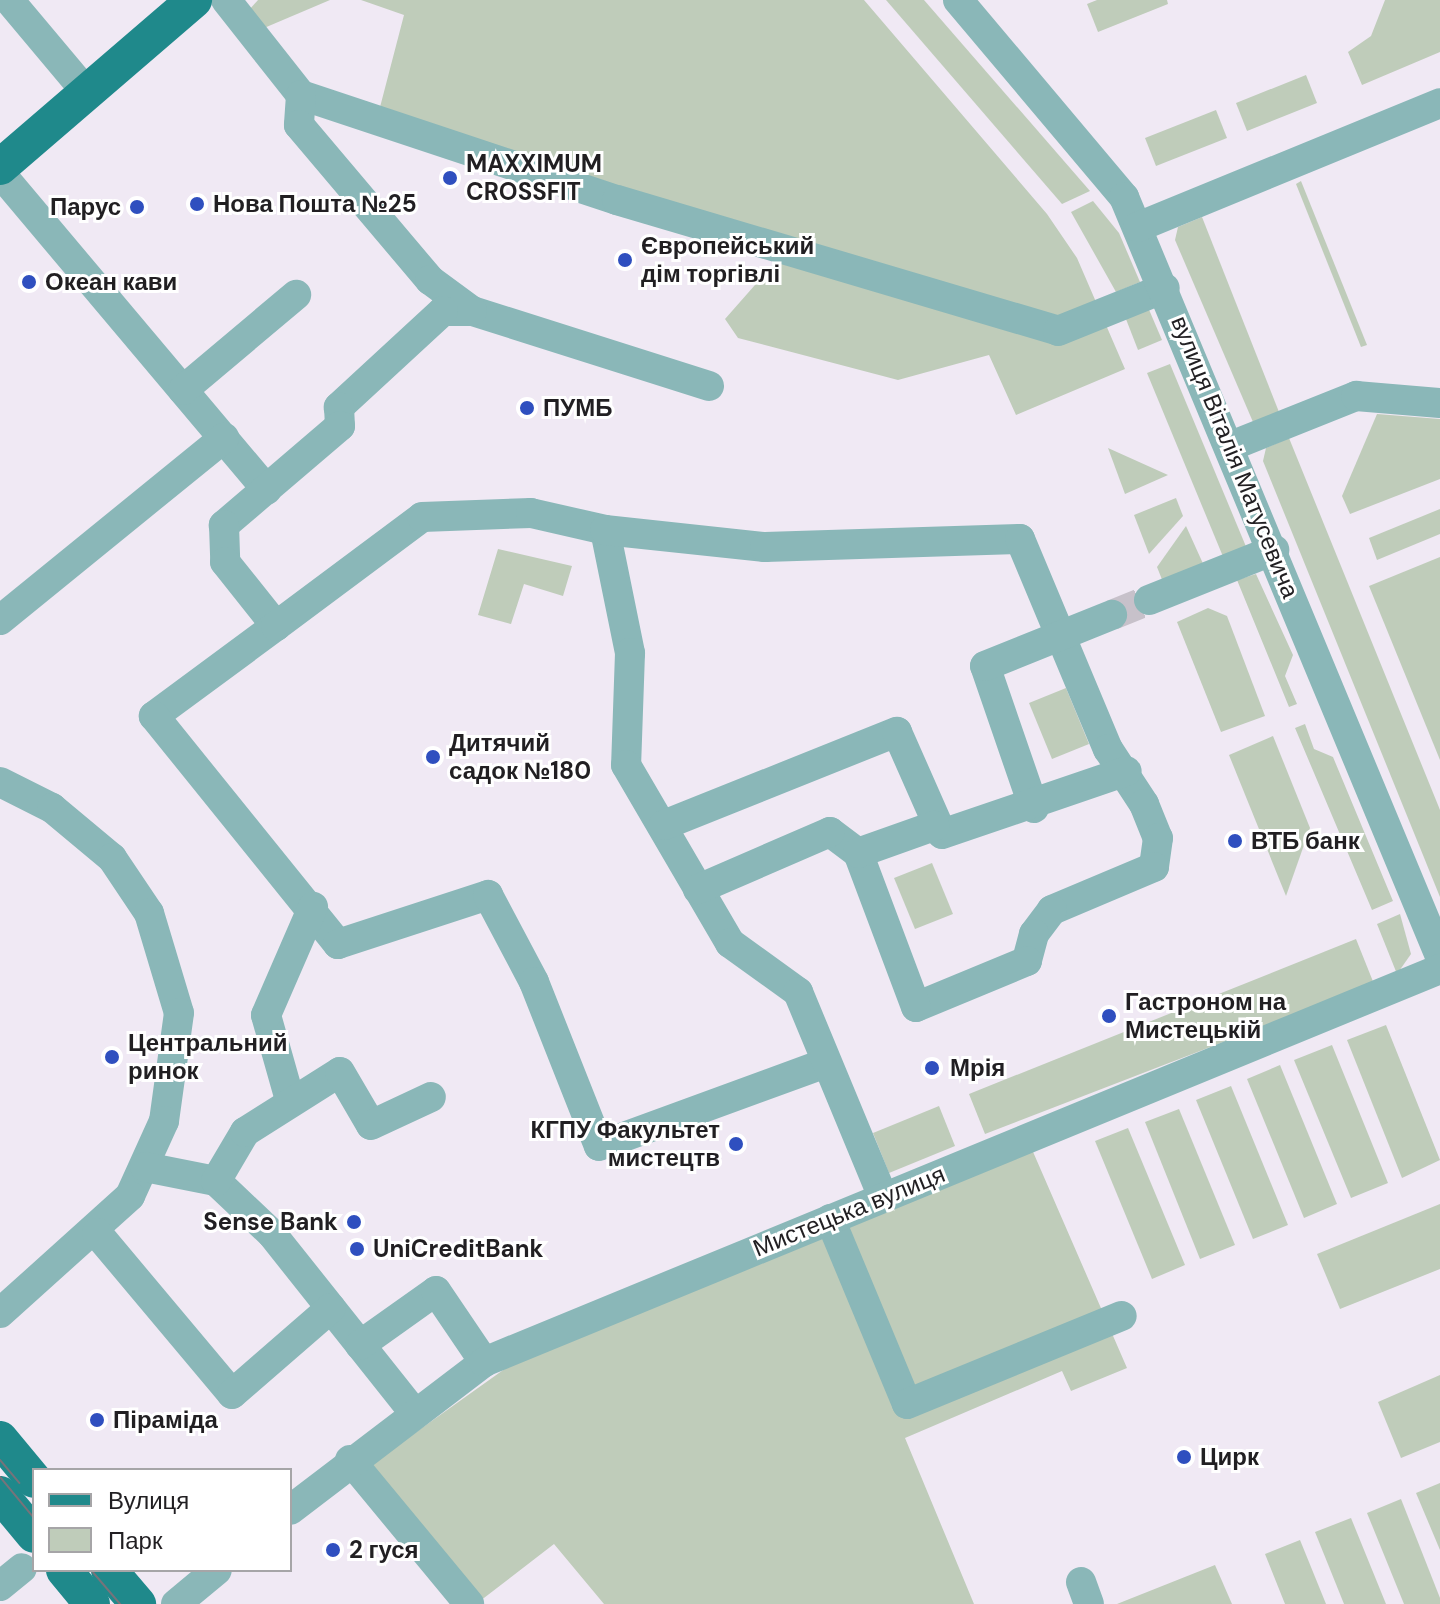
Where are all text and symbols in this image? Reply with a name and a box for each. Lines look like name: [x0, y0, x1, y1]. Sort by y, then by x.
place label: MAXXIMUM CROSSFIT: [466, 150, 602, 206]
marker: MAXXIMUM CROSSFIT: [441, 169, 459, 187]
place label: Нова Пошта №25: [213, 190, 417, 218]
place label: Парус: [50, 193, 121, 221]
marker: Нова Пошта №25: [188, 195, 206, 213]
marker: Парус: [128, 198, 146, 216]
place label: Європейський дім торгівлі: [641, 232, 814, 288]
marker: Європейський дім торгівлі: [616, 251, 634, 269]
place label: Океан кави: [45, 268, 177, 296]
marker: Океан кави: [20, 273, 38, 291]
street label: вулиця Віталія Матусевича: [1165, 312, 1305, 602]
place label: ПУМБ: [543, 394, 612, 422]
marker: ПУМБ: [518, 399, 536, 417]
place label: Дитячий садок №180: [449, 729, 591, 785]
marker: Дитячий садок №180: [424, 748, 442, 766]
place label: ВТБ банк: [1251, 827, 1360, 855]
marker: ВТБ банк: [1226, 832, 1244, 850]
place label: Гастроном на Мистецькій: [1125, 988, 1286, 1044]
marker: Гастроном на Мистецькій: [1100, 1007, 1118, 1025]
place label: Центральний ринок: [128, 1029, 287, 1085]
marker: Центральний ринок: [103, 1048, 121, 1066]
place label: Мрія: [950, 1054, 1005, 1082]
marker: Мрія: [921, 1057, 943, 1079]
place label: КГПУ Факультет мистецтв: [531, 1116, 720, 1172]
marker: КГПУ Факультет мистецтв: [727, 1135, 745, 1153]
street label: Мистецька вулиця: [749, 1159, 949, 1263]
place label: Sense Bank: [203, 1208, 338, 1236]
marker: Sense Bank: [345, 1213, 363, 1231]
place label: UniCreditBank: [373, 1235, 543, 1263]
marker: UniCreditBank: [348, 1240, 366, 1258]
place label: Піраміда: [113, 1406, 218, 1434]
marker: Піраміда: [88, 1411, 106, 1429]
place label: Цирк: [1200, 1443, 1259, 1471]
marker: Цирк: [1175, 1448, 1193, 1466]
legend: [32, 1468, 292, 1572]
text: Вулиця: [108, 1485, 189, 1516]
text: Парк: [108, 1525, 162, 1556]
place label: 2 гуся: [349, 1536, 419, 1564]
marker: 2 гуся: [324, 1541, 342, 1559]

